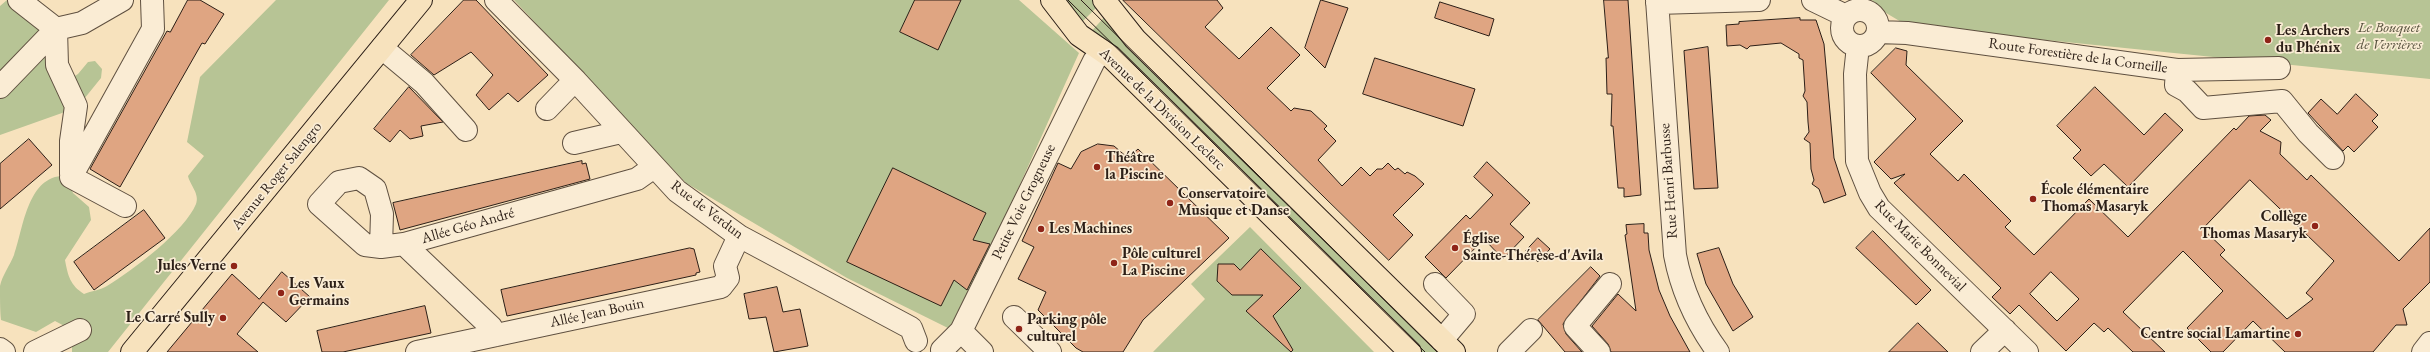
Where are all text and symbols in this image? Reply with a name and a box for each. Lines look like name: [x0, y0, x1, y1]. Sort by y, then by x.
park label: Le Bouquet de Verrières: [2356, 19, 2422, 54]
place label: Les Archers du Phénix: [2276, 22, 2349, 57]
street label: Route Forestière de la Corneille: [1987, 35, 2169, 77]
marker: Les Archers du Phénix: [2263, 35, 2273, 45]
street label: Avenue de la Division Leclerc: [1095, 44, 1229, 174]
street label: Avenue Roger Salengro: [228, 118, 326, 234]
street label: Rue Henri Barbusse: [1656, 123, 1682, 239]
street label: Petite Voie Grogneuse: [988, 141, 1060, 263]
place label: Théâtre la Piscine: [1105, 149, 1164, 184]
marker: Théâtre la Piscine: [1092, 162, 1102, 172]
street label: Rue de Verdun: [667, 177, 747, 243]
place label: École élémentaire Thomas Masaryk: [2041, 181, 2149, 216]
place label: Conservatoire Musique et Danse: [1178, 185, 1289, 220]
marker: École élémentaire Thomas Masaryk: [2028, 194, 2038, 204]
street label: Rue Marie Bonnevial: [1871, 197, 1969, 295]
marker: Conservatoire Musique et Danse: [1165, 198, 1175, 208]
street label: Allée Géo André: [419, 204, 517, 248]
place label: Collège Thomas Masaryk: [2200, 208, 2307, 243]
place label: Les Machines: [1049, 220, 1132, 238]
marker: Collège Thomas Masaryk: [2310, 221, 2320, 231]
marker: Les Machines: [1036, 224, 1046, 234]
place label: Église Sainte-Thérèse-d'Avila: [1463, 230, 1603, 265]
marker: Église Sainte-Thérèse-d'Avila: [1450, 243, 1460, 253]
place label: Pôle culturel La Piscine: [1122, 245, 1201, 280]
place label: Jules Verne: [157, 257, 226, 275]
marker: Pôle culturel La Piscine: [1109, 258, 1119, 268]
marker: Jules Verne: [229, 261, 239, 271]
place label: Les Vaux Germains: [289, 275, 349, 310]
marker: Les Vaux Germains: [276, 288, 286, 298]
street label: Allée Jean Bouin: [548, 294, 646, 332]
place label: Le Carré Sully: [126, 309, 215, 327]
place label: Parking pôle culturel: [1027, 311, 1107, 346]
marker: Le Carré Sully: [218, 313, 228, 323]
marker: Parking pôle culturel: [1014, 324, 1024, 334]
place label: Centre social Lamartine: [2140, 325, 2290, 343]
marker: Centre social Lamartine: [2293, 329, 2303, 339]

